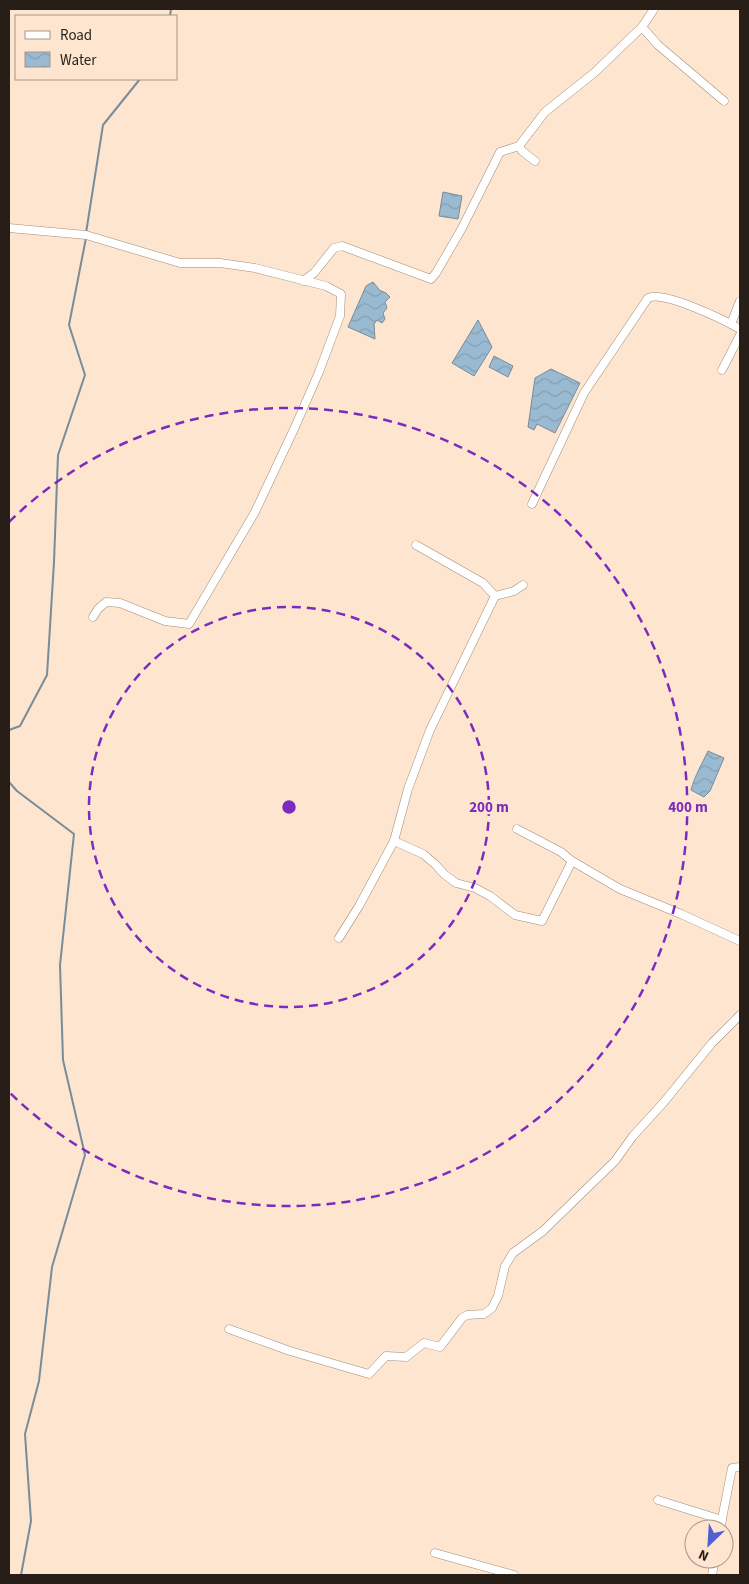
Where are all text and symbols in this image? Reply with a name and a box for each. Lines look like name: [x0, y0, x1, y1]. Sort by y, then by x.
legend: [15, 15, 178, 80]
text: Road: [60, 25, 92, 46]
text: Water: [60, 50, 97, 71]
text: 200 m: [469, 797, 509, 818]
text: 400 m: [668, 797, 708, 818]
centre of rings: [280, 798, 298, 816]
north arrow: [684, 1519, 734, 1569]
text: N: [695, 1544, 712, 1566]

